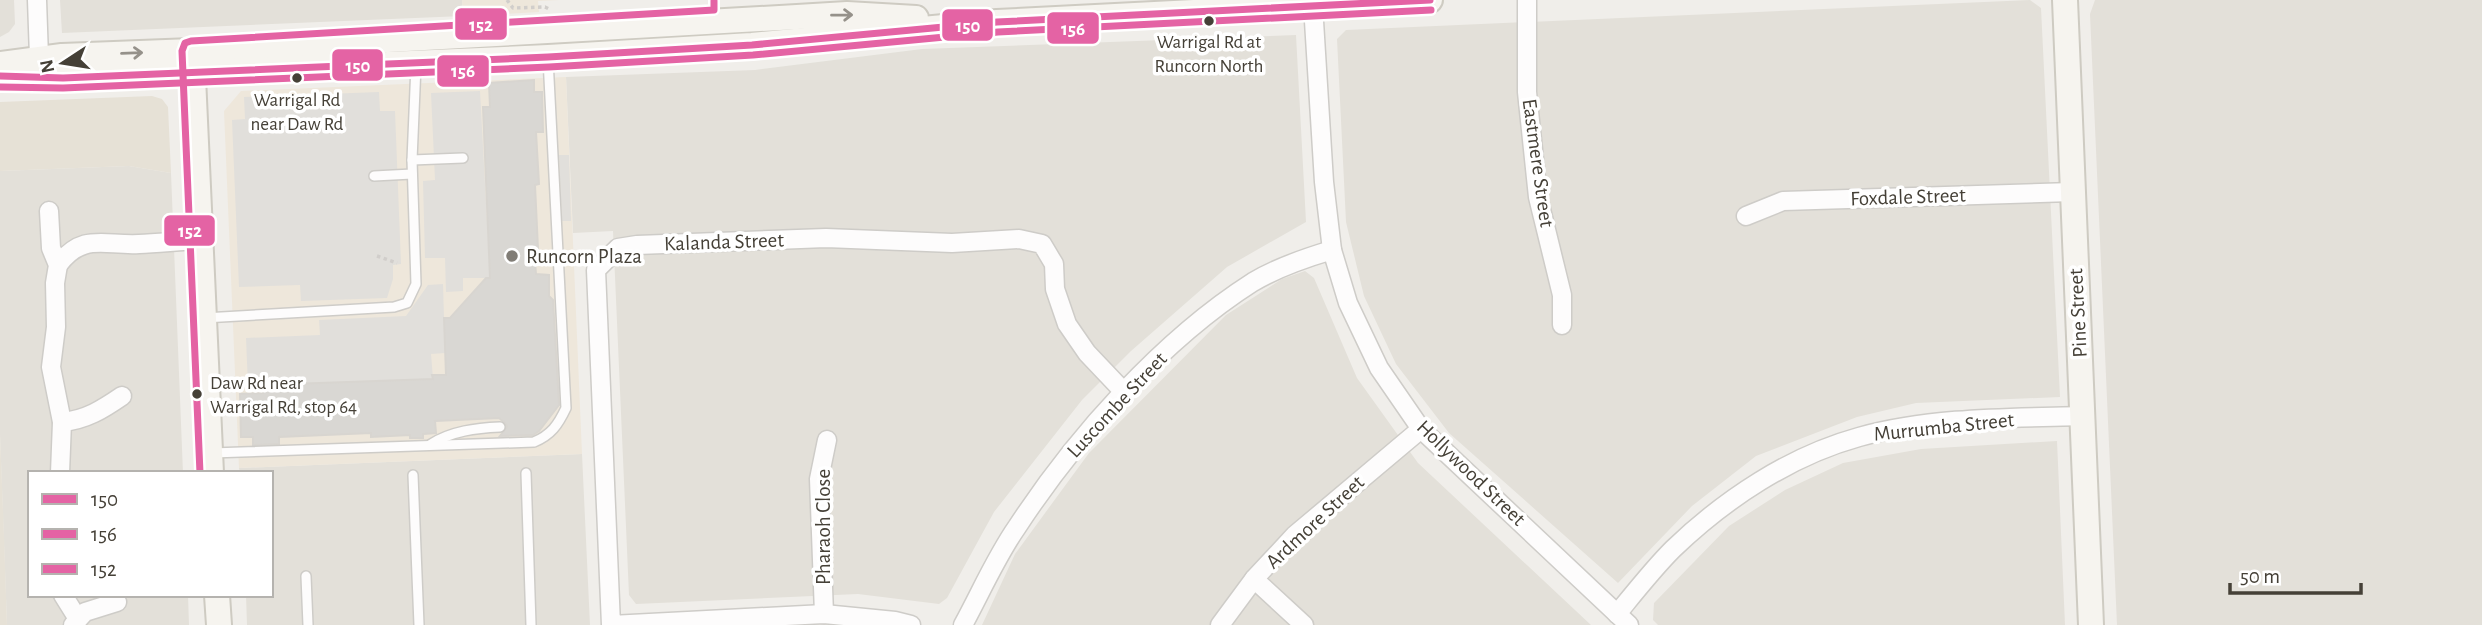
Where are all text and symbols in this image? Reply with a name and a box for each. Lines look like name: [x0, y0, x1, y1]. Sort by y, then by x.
line badge: 152: [454, 7, 508, 41]
one-way arrow: [830, 8, 853, 22]
line badge: 150: [941, 8, 994, 42]
line badge: 156: [1046, 11, 1100, 45]
marker: Warrigal Rd at Runcorn North: [1202, 14, 1216, 28]
text: 152: [469, 16, 493, 35]
text: 150: [956, 17, 981, 36]
text: 156: [1061, 20, 1085, 39]
north arrow: [28, 28, 98, 98]
place label: Warrigal Rd at Runcorn North: [1155, 33, 1263, 76]
one-way arrow: [120, 47, 143, 60]
line badge: 150: [331, 48, 384, 82]
line badge: 156: [436, 54, 490, 88]
text: 150: [346, 57, 371, 76]
text: N: [37, 58, 59, 75]
text: 156: [451, 62, 475, 81]
marker: Warrigal Rd near Daw Rd: [290, 71, 304, 85]
place label: Warrigal Rd near Daw Rd: [251, 91, 344, 134]
street label: Eastmere Street: [1519, 97, 1557, 229]
street label: Foxdale Street: [1850, 184, 1966, 210]
line badge: 152: [163, 214, 216, 247]
text: 152: [178, 222, 202, 241]
street label: Kalanda Street: [664, 229, 785, 255]
place label: Runcorn Plaza: [526, 246, 642, 267]
marker: Runcorn Plaza: [504, 248, 520, 264]
street label: Pine Street: [2065, 268, 2091, 358]
street label: Luscombe Street: [1063, 348, 1171, 462]
place label: Daw Rd near Warrigal Rd, stop 64: [210, 374, 357, 417]
marker: Daw Rd near Warrigal Rd, stop 64: [190, 387, 204, 401]
street label: Murrumba Street: [1873, 409, 2015, 445]
street label: Hollywood Street: [1413, 416, 1530, 530]
street label: Pharaoh Close: [813, 469, 834, 585]
legend: [28, 471, 273, 597]
street label: Ardmore Street: [1262, 471, 1368, 573]
text: 150: [91, 489, 118, 510]
text: 156: [91, 524, 117, 545]
scale bar: [2230, 552, 2361, 596]
text: 152: [91, 559, 117, 580]
text: 50 m: [2240, 566, 2280, 587]

